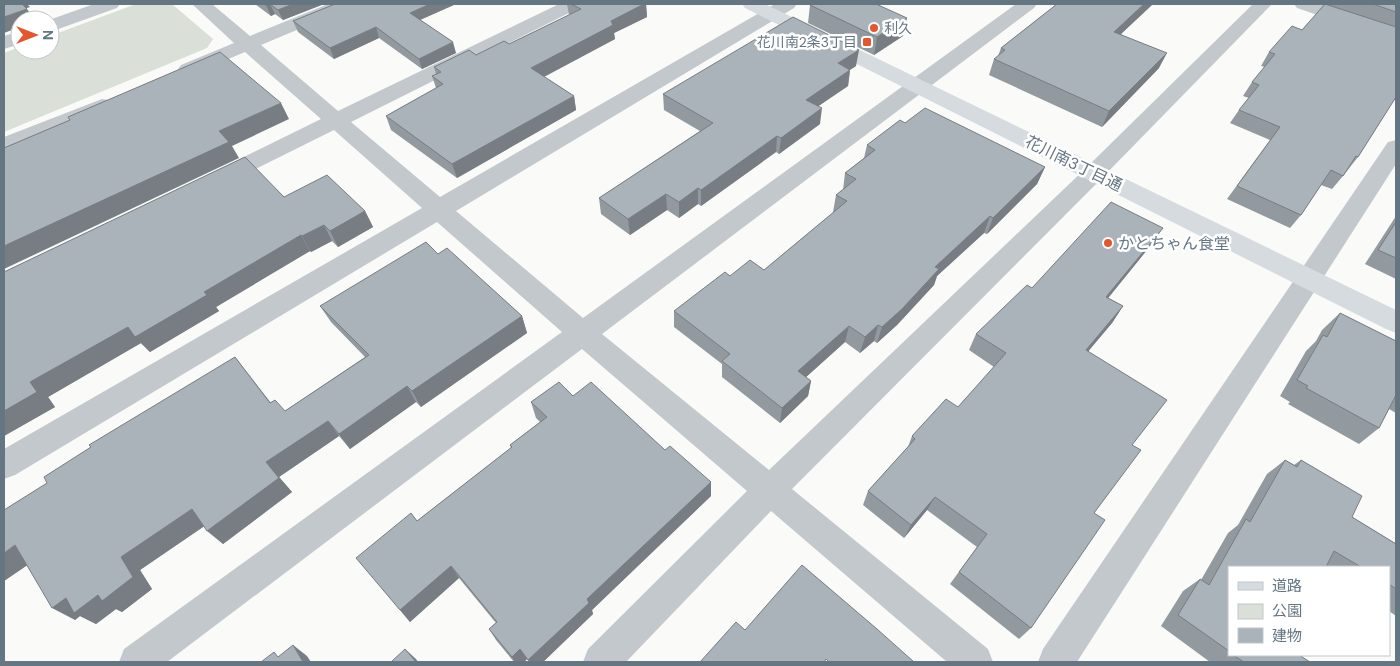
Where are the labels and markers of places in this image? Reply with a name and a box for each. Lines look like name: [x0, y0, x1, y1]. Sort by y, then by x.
place label: 利久: [884, 19, 912, 37]
marker: 利久: [868, 22, 880, 34]
place label: 花川南2条3丁目: [757, 33, 857, 51]
marker: 花川南2条3丁目: [861, 36, 873, 48]
place label: かとちゃん食堂: [1118, 233, 1230, 254]
marker: かとちゃん食堂: [1102, 237, 1114, 249]

